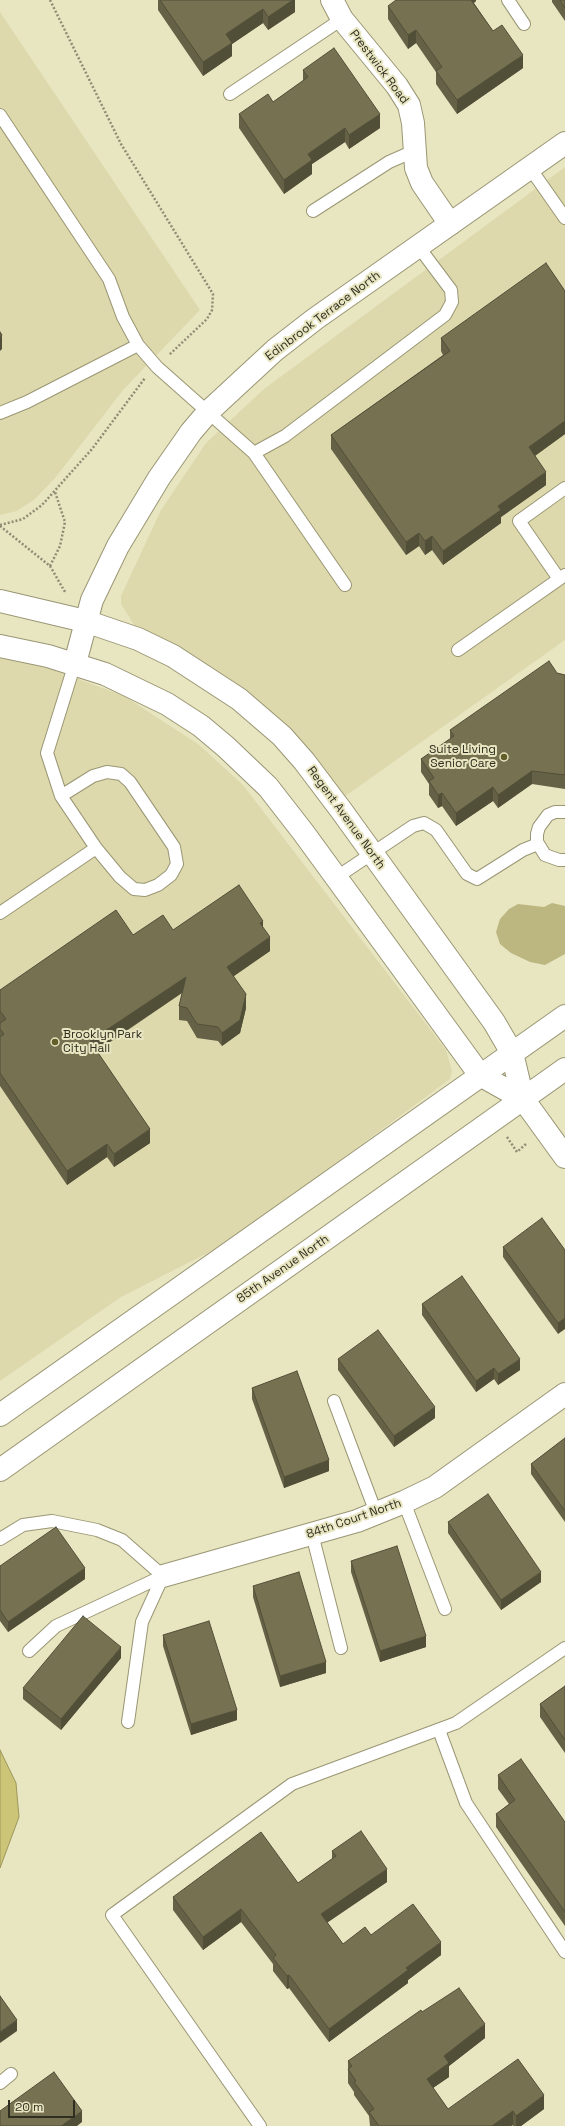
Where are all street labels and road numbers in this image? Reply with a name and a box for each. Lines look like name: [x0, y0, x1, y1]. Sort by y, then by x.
street label: Prestwick Road: [346, 27, 412, 107]
street label: Edinbrook Terrace North: [263, 268, 383, 364]
street label: Regent Avenue North: [304, 764, 388, 872]
street label: 85th Avenue North: [234, 1232, 332, 1306]
street label: 84th Court North: [305, 1496, 403, 1542]

